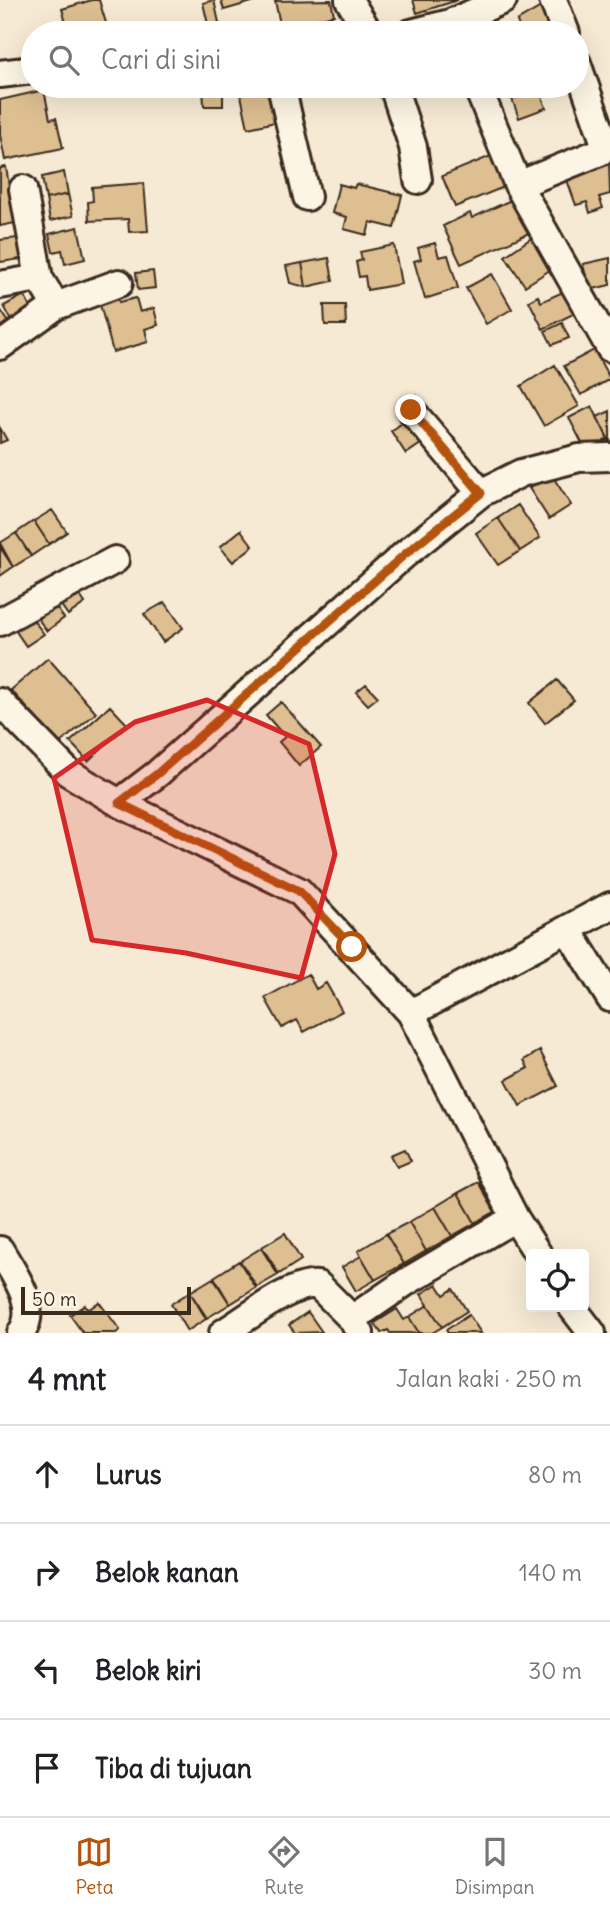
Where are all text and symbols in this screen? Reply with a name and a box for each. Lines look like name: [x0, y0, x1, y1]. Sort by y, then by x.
search box: [21, 21, 589, 98]
icon: search: [45, 41, 83, 79]
text: Cari di sini: [101, 43, 221, 76]
route end: [395, 394, 426, 425]
route start: [336, 931, 367, 962]
map controls: [526, 1249, 589, 1312]
button: locate: [526, 1249, 589, 1312]
scale bar: [21, 1284, 191, 1316]
text: 50 m: [32, 1287, 77, 1311]
text: 4 mnt: [28, 1360, 106, 1398]
text: Jalan kaki · 250 m: [396, 1364, 582, 1393]
icon: ahead: [28, 1455, 66, 1493]
text: Lurus: [95, 1458, 162, 1491]
text: 80 m: [528, 1460, 582, 1489]
icon: right: [28, 1553, 66, 1591]
text: Belok kanan: [95, 1556, 239, 1589]
text: 140 m: [519, 1558, 582, 1587]
icon: left: [28, 1651, 66, 1689]
text: Belok kiri: [95, 1654, 201, 1687]
text: 30 m: [528, 1656, 582, 1685]
icon: arrive: [28, 1749, 66, 1787]
text: Tiba di tujuan: [95, 1752, 252, 1785]
tab: Peta: [75, 1833, 114, 1899]
tab: Rute: [264, 1833, 304, 1899]
tab: Disimpan: [455, 1833, 535, 1899]

